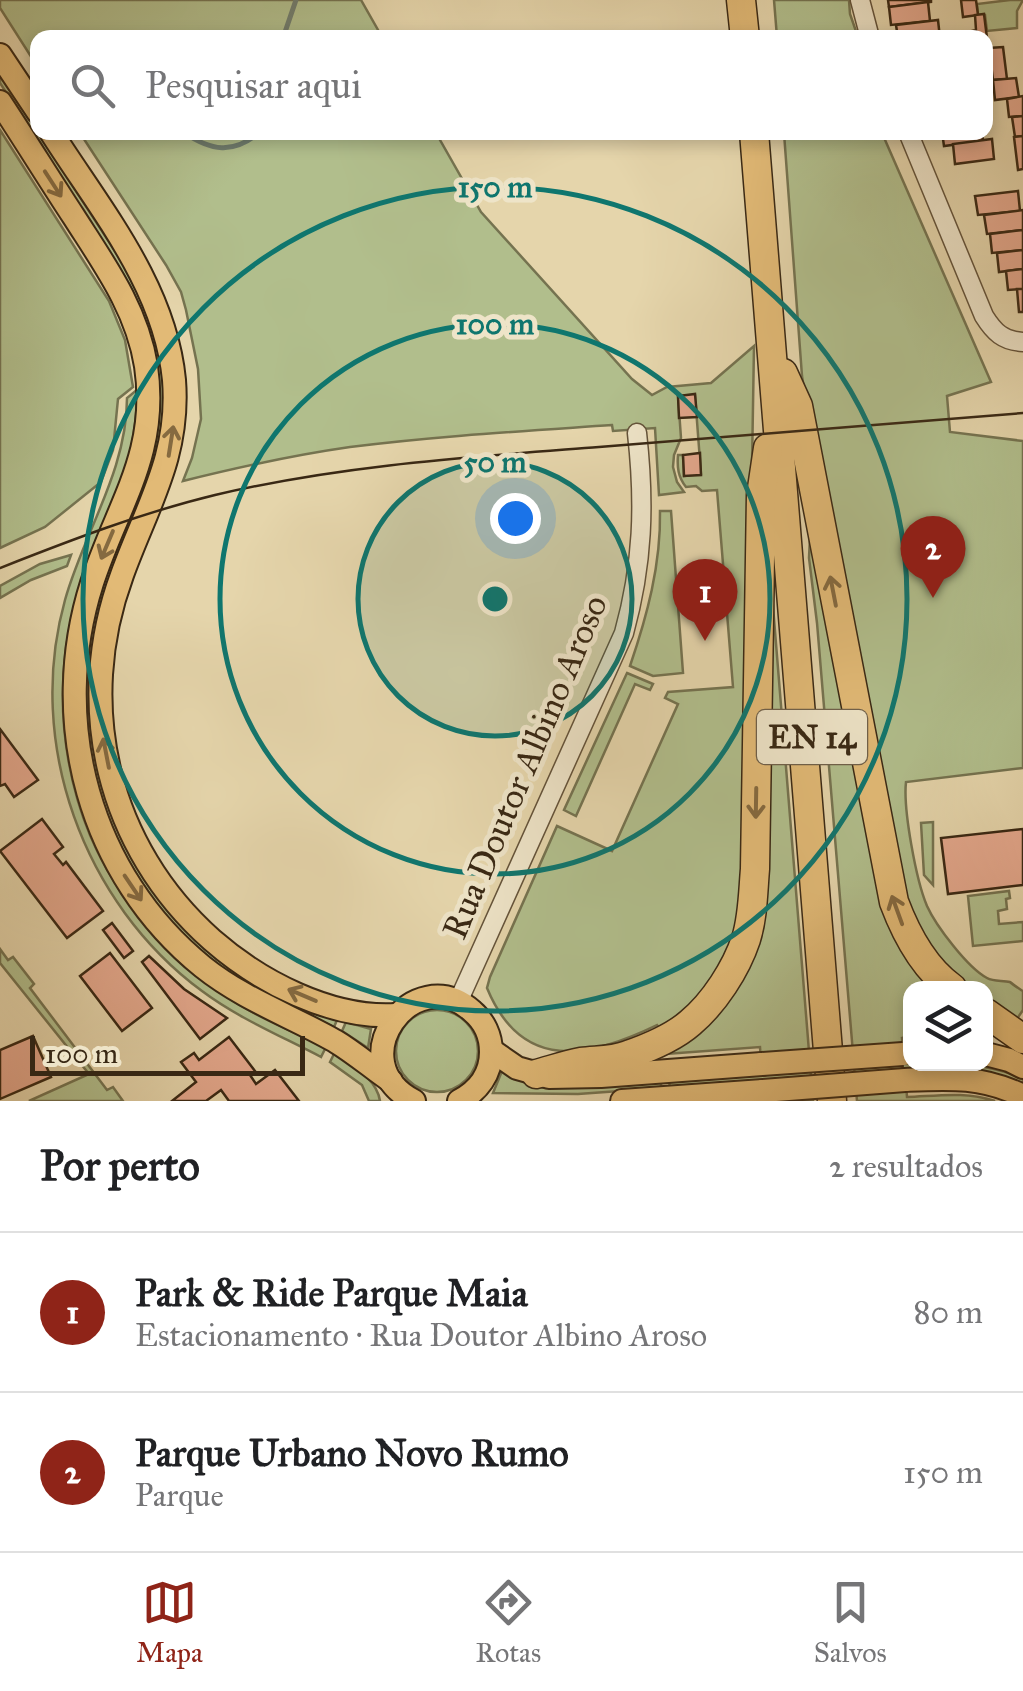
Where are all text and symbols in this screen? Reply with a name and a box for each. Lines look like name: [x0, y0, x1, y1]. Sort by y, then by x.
search box: [30, 30, 993, 140]
icon: search: [65, 58, 120, 113]
text: Pesquisar aqui: [145, 62, 362, 108]
text: 150 m: [458, 169, 533, 205]
one-way arrow: [43, 170, 63, 198]
text: 100 m: [456, 306, 535, 342]
one-way arrow: [162, 425, 181, 458]
text: 50 m: [463, 444, 527, 480]
your location: [490, 493, 541, 544]
pin: 2: [900, 516, 966, 598]
one-way arrow: [96, 529, 114, 560]
pin: 1: [672, 558, 738, 641]
one-way arrow: [822, 576, 841, 608]
centre of rings: [477, 581, 513, 617]
street label: Rua Doutor Albino Aroso: [433, 589, 617, 945]
road number: EN 14: [757, 710, 867, 764]
one-way arrow: [96, 738, 115, 770]
one-way arrow: [746, 786, 765, 818]
one-way arrow: [123, 874, 144, 902]
one-way arrow: [887, 895, 905, 926]
map controls: [903, 981, 993, 1071]
button: layers: [903, 981, 993, 1071]
one-way arrow: [288, 985, 318, 1003]
scale bar: [30, 1031, 305, 1076]
text: 100 m: [45, 1036, 118, 1071]
text: Por perto: [40, 1140, 200, 1192]
text: 2 resultados: [829, 1147, 983, 1186]
text: Park & Ride Parque Maia: [135, 1270, 528, 1316]
text: 1: [66, 1293, 79, 1332]
text: 80 m: [914, 1293, 983, 1332]
text: Estacionamento · Rua Doutor Albino Aroso: [135, 1316, 707, 1355]
text: Parque Urbano Novo Rumo: [135, 1430, 569, 1476]
text: 2: [65, 1453, 80, 1492]
text: 150 m: [903, 1453, 983, 1492]
text: Parque: [135, 1476, 224, 1515]
tab: Mapa: [136, 1575, 203, 1670]
tab: Rotas: [475, 1575, 541, 1670]
tab: Salvos: [814, 1575, 887, 1670]

